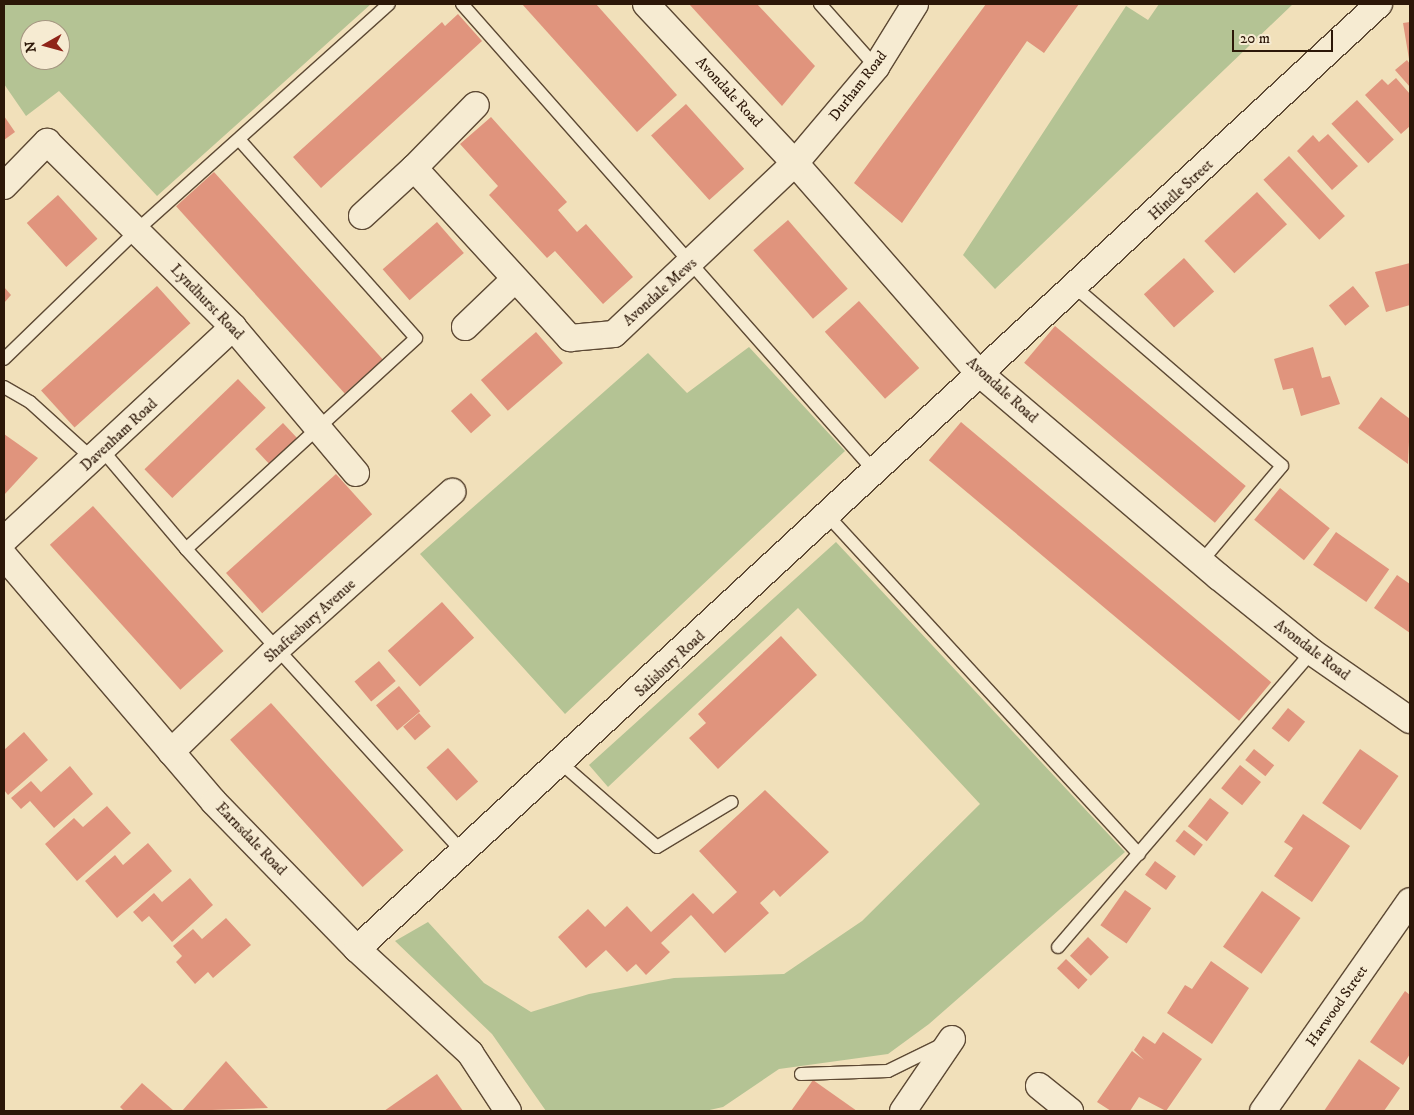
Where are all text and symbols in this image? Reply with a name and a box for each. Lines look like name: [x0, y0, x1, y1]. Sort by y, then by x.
north arrow: [20, 20, 70, 70]
scale bar: [1234, 20, 1335, 52]
text: 20 m: [1240, 29, 1270, 48]
text: N: [21, 40, 41, 54]
street label: Durham Road: [825, 47, 891, 125]
street label: Avondale Road: [692, 53, 766, 131]
street label: Hindle Street: [1145, 156, 1217, 224]
street label: Avondale Mews: [619, 254, 701, 330]
street label: Lyndhurst Road: [167, 261, 247, 343]
street label: Avondale Road: [963, 353, 1041, 427]
street label: Davenham Road: [77, 395, 161, 475]
street label: Shaftesbury Avenue: [261, 575, 359, 667]
street label: Avondale Road: [1271, 616, 1353, 684]
street label: Salisbury Road: [631, 627, 709, 701]
street label: Earnsdale Road: [212, 799, 290, 879]
street label: Harwood Street: [1302, 962, 1372, 1050]

